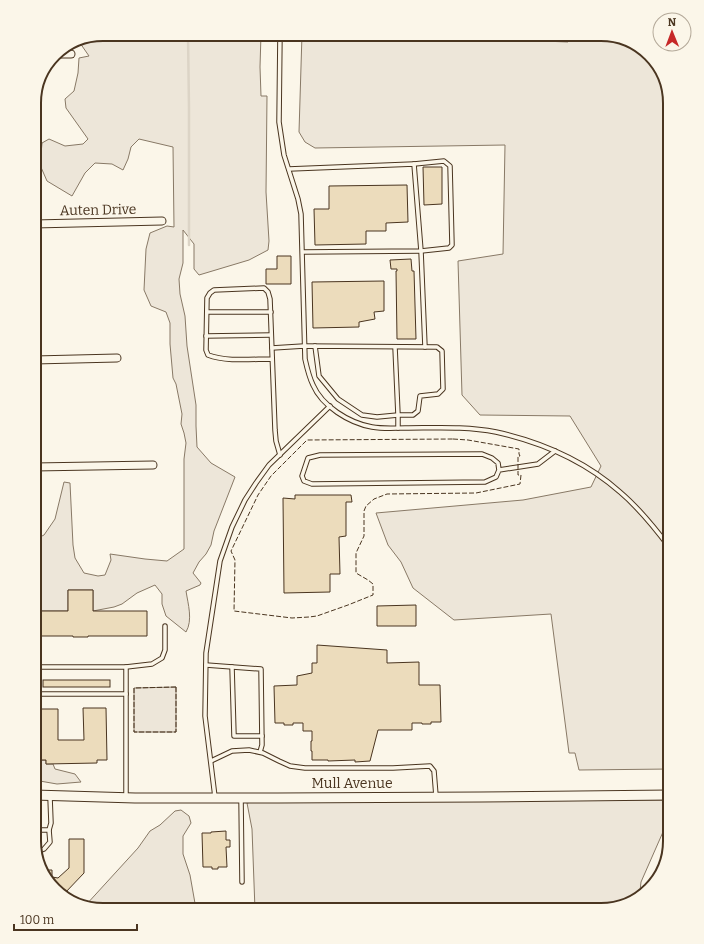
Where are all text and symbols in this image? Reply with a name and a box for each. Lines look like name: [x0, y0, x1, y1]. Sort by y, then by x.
north arrow: [652, 12, 692, 52]
text: N: [667, 16, 677, 29]
street label: Auten Drive: [59, 201, 137, 219]
street label: Mull Avenue: [311, 775, 393, 792]
scale bar: [14, 906, 137, 932]
text: 100 m: [20, 913, 55, 927]

